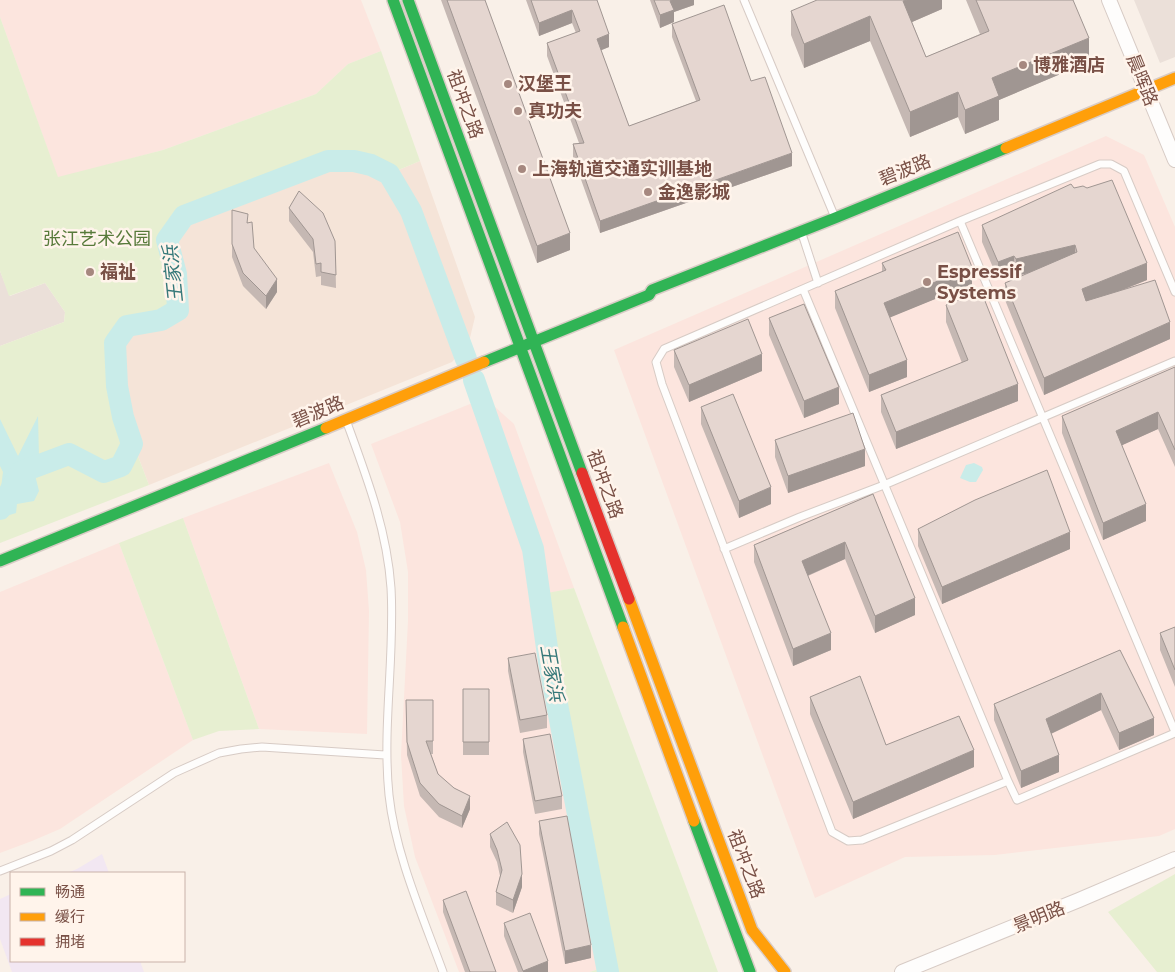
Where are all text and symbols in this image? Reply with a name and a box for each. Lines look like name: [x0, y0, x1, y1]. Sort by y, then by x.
street label: 晨晖路: [1122, 51, 1162, 109]
place label: 博雅酒店: [1033, 54, 1105, 76]
marker: 博雅酒店: [1017, 59, 1029, 71]
street label: 祖冲之路: [442, 66, 488, 142]
place label: 汉堡王: [518, 73, 572, 95]
marker: 汉堡王: [502, 78, 514, 90]
place label: 真功夫: [528, 100, 582, 122]
marker: 真功夫: [512, 105, 524, 117]
street label: 碧波路: [876, 150, 934, 190]
place label: 上海轨道交通实训基地: [532, 158, 712, 180]
marker: 上海轨道交通实训基地: [516, 163, 528, 175]
place label: 金逸影城: [658, 181, 730, 203]
marker: 金逸影城: [642, 186, 654, 198]
park label: 张江艺术公园: [43, 228, 151, 250]
water label: 王家浜: [158, 242, 187, 304]
place label: 福祉: [100, 261, 136, 283]
place label: Espressif Systems: [937, 261, 1022, 304]
marker: 福祉: [84, 266, 96, 278]
marker: Espressif Systems: [921, 276, 933, 288]
street label: 碧波路: [289, 391, 347, 433]
street label: 祖冲之路: [582, 446, 628, 522]
water label: 王家浜: [536, 643, 569, 705]
street label: 祖冲之路: [723, 826, 769, 902]
legend: [10, 872, 185, 962]
text: 畅通: [55, 882, 85, 901]
street label: 景明路: [1010, 897, 1068, 937]
text: 缓行: [55, 907, 85, 926]
text: 拥堵: [55, 932, 85, 951]

